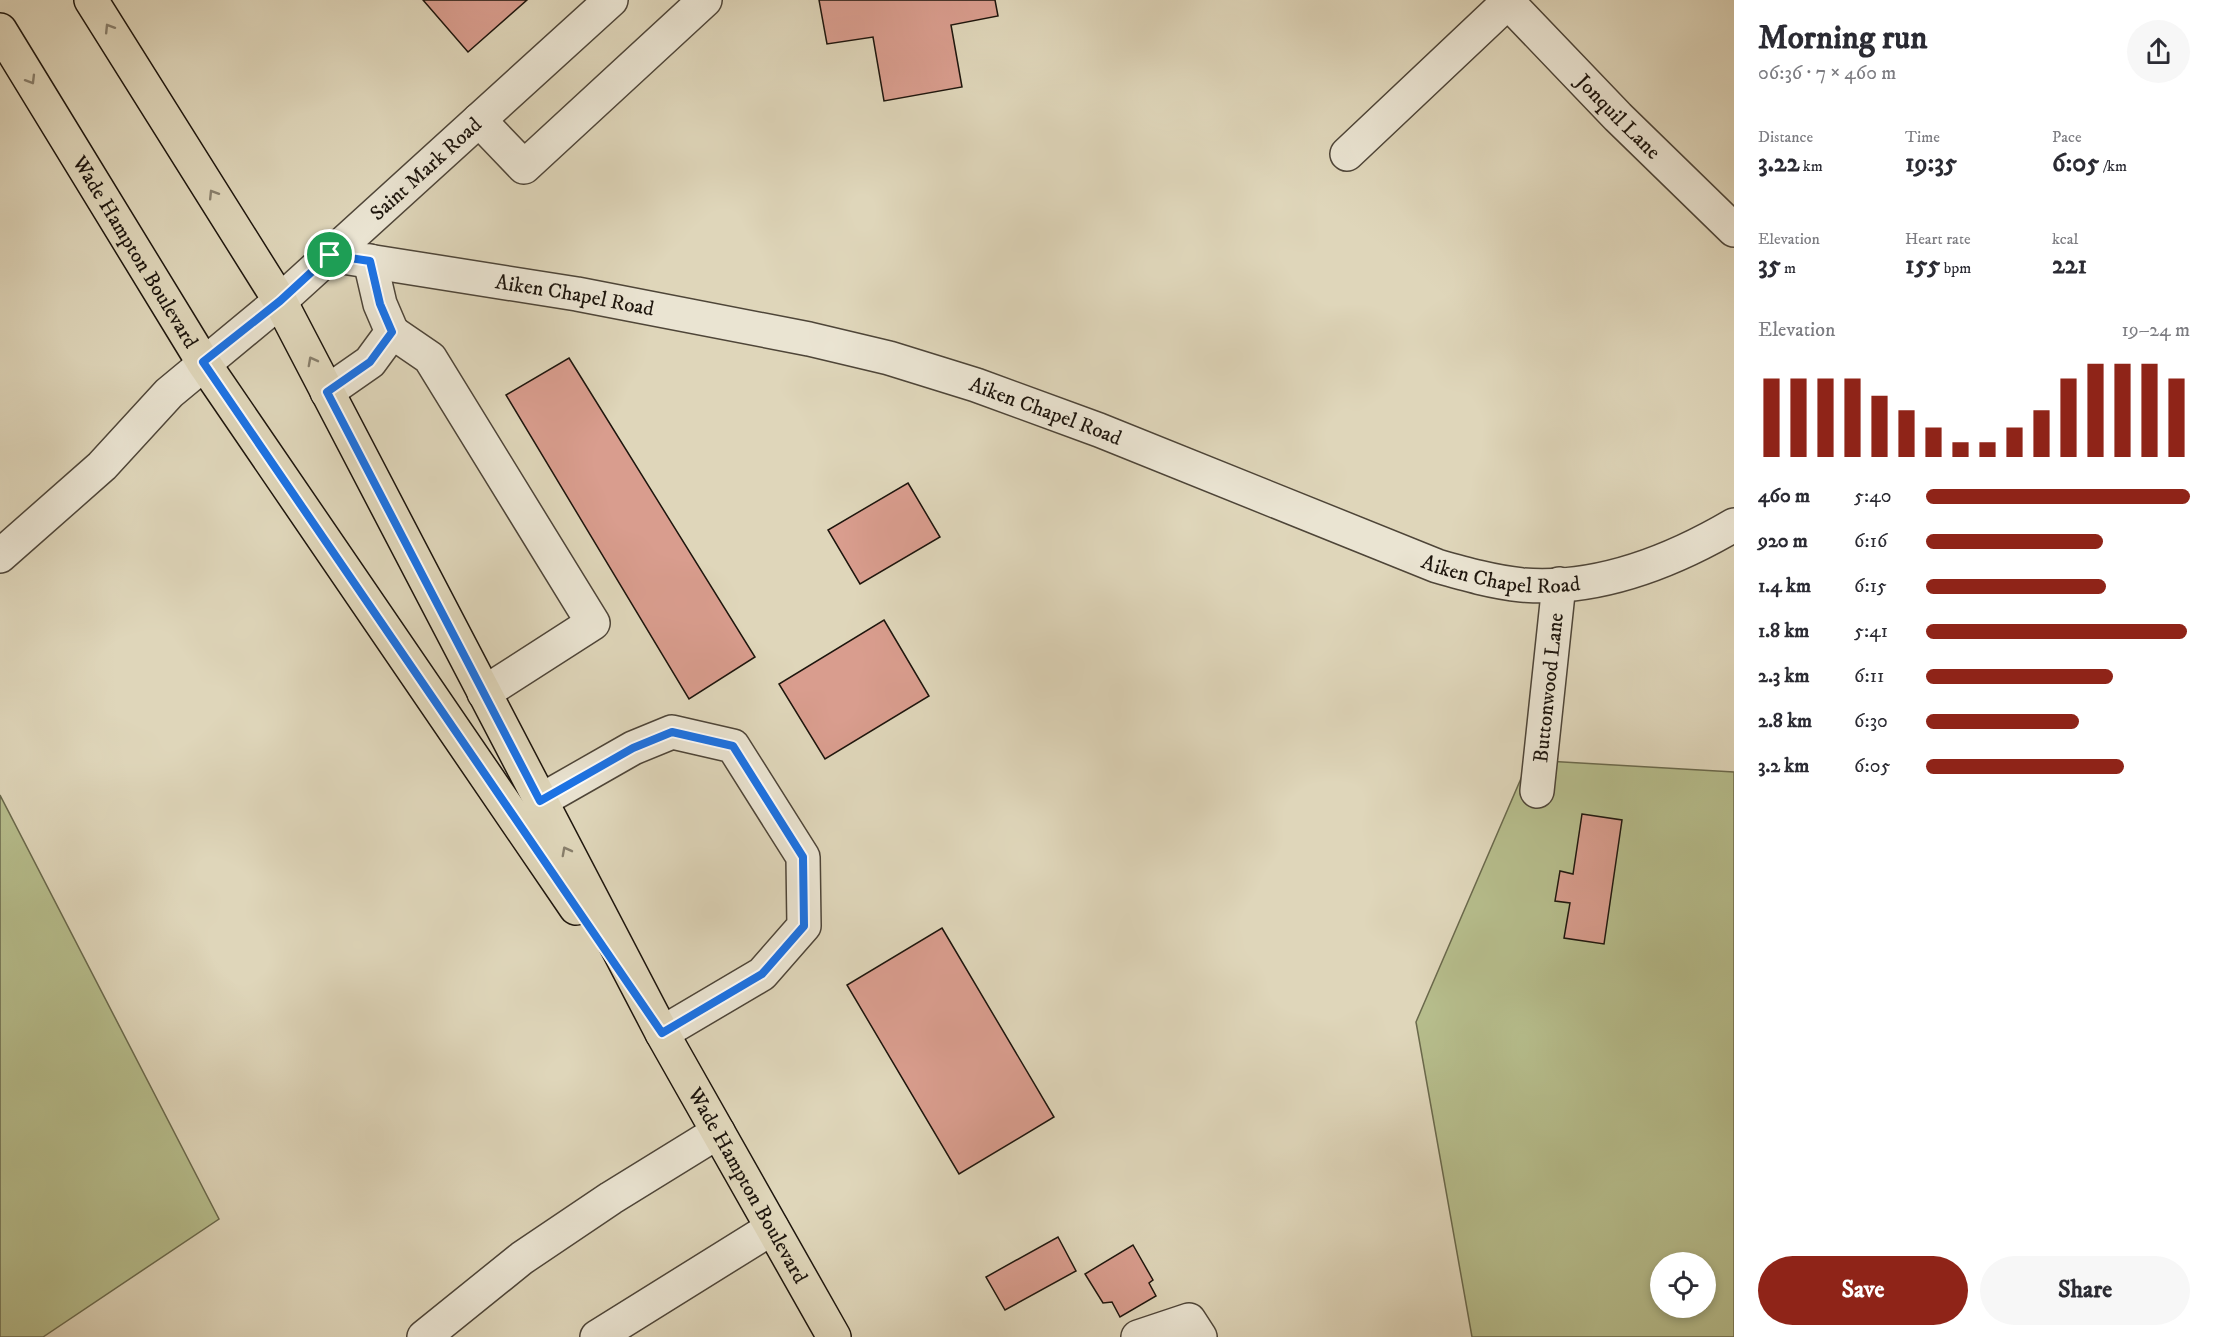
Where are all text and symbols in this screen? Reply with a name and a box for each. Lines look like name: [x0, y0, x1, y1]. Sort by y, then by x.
text: Morning run: [1758, 18, 1927, 59]
button: share: [2127, 20, 2190, 83]
one-way arrow: [105, 24, 117, 34]
text: 06:36 · 7 × 460 m: [1758, 61, 1896, 86]
street label: Jonquil Lane: [1569, 68, 1666, 165]
one-way arrow: [23, 73, 34, 84]
street label: Saint Mark Road: [365, 112, 488, 227]
text: Distance: [1758, 127, 1813, 147]
text: Time: [1905, 127, 1940, 147]
text: Pace: [2052, 127, 2082, 147]
text: 3.22: [1758, 147, 1799, 180]
text: 19:35: [1905, 147, 1957, 180]
text: 6:05: [2052, 147, 2099, 180]
street label: Wade Hampton Boulevard: [66, 150, 204, 354]
text: km: [1799, 156, 1823, 176]
text: /km: [2099, 156, 2127, 176]
one-way arrow: [209, 189, 220, 200]
pin: [304, 229, 355, 280]
text: Elevation: [1758, 229, 1820, 249]
text: Heart rate: [1905, 229, 1971, 249]
text: kcal: [2052, 229, 2078, 249]
icon: arrive: [313, 238, 346, 271]
text: 35: [1758, 249, 1781, 282]
text: 155: [1905, 249, 1940, 282]
text: 221: [2052, 249, 2087, 282]
text: m: [1781, 258, 1796, 278]
text: bpm: [1940, 258, 1971, 278]
street label: Aiken Chapel Road: [493, 269, 657, 323]
text: Elevation: [1758, 318, 1835, 343]
text: 19–24 m: [2122, 318, 2190, 343]
one-way arrow: [308, 357, 319, 368]
street label: Aiken Chapel Road: [965, 372, 1126, 452]
text: 460 m: [1758, 484, 1810, 509]
text: 5:40: [1854, 484, 1891, 509]
text: 920 m: [1758, 529, 1808, 554]
text: 6:16: [1854, 529, 1887, 554]
street label: Aiken Chapel Road: [1418, 549, 1582, 600]
text: 1.4 km: [1758, 574, 1811, 599]
text: 6:15: [1854, 574, 1887, 599]
street label: Buttonwood Lane: [1528, 611, 1570, 764]
text: 1.8 km: [1758, 619, 1809, 644]
text: 5:41: [1854, 619, 1888, 644]
text: 2.3 km: [1758, 664, 1810, 689]
text: 6:11: [1854, 664, 1884, 689]
text: 2.8 km: [1758, 709, 1812, 734]
text: 6:30: [1854, 709, 1888, 734]
text: 3.2 km: [1758, 754, 1809, 779]
text: 6:05: [1854, 754, 1890, 779]
one-way arrow: [562, 846, 574, 857]
street label: Wade Hampton Boulevard: [681, 1082, 813, 1289]
map controls: [1650, 1252, 1716, 1318]
button: locate: [1650, 1252, 1716, 1318]
button: Save: [1758, 1256, 1968, 1325]
button: Share: [1980, 1256, 2190, 1325]

